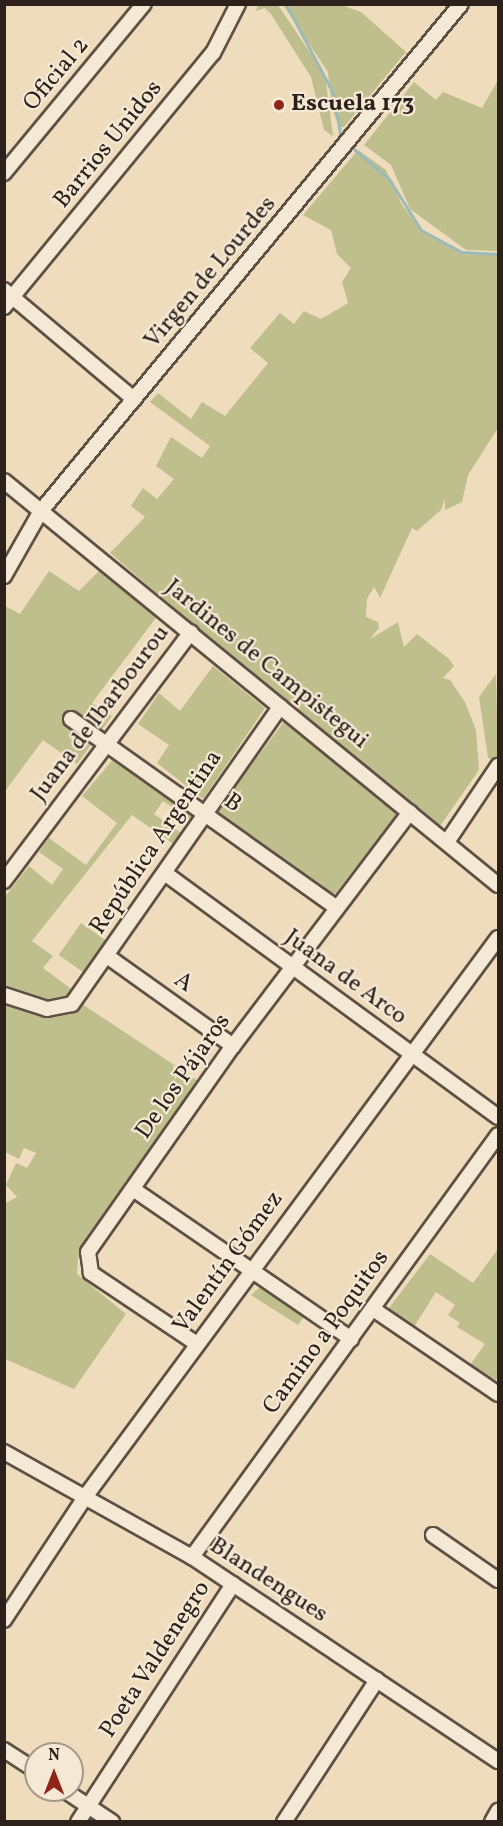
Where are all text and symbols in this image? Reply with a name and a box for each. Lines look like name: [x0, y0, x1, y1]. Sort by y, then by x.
street label: Oficial 2: [18, 32, 96, 118]
street label: Barrios Unidos: [49, 75, 169, 215]
place label: Escuela 173: [291, 91, 414, 119]
marker: Escuela 173: [272, 98, 286, 112]
street label: Virgen de Lourdes: [139, 191, 283, 355]
street label: Jardines de Campistegui: [158, 574, 374, 756]
street label: Juana de Ibarbourou: [25, 620, 177, 808]
street label: República Argentina: [85, 745, 229, 941]
street label: B: [217, 788, 247, 820]
street label: Juana de Arco: [278, 924, 412, 1032]
street label: A: [168, 966, 198, 1000]
street label: De los Pájaros: [130, 1009, 238, 1145]
street label: Valentín Gómez: [168, 1186, 290, 1340]
street label: Camino a Poquitos: [258, 1245, 396, 1421]
street label: Blandengues: [204, 1532, 332, 1630]
street label: Poeta Valdenegro: [94, 1576, 218, 1744]
north arrow: [24, 1742, 84, 1802]
text: N: [48, 1745, 60, 1767]

